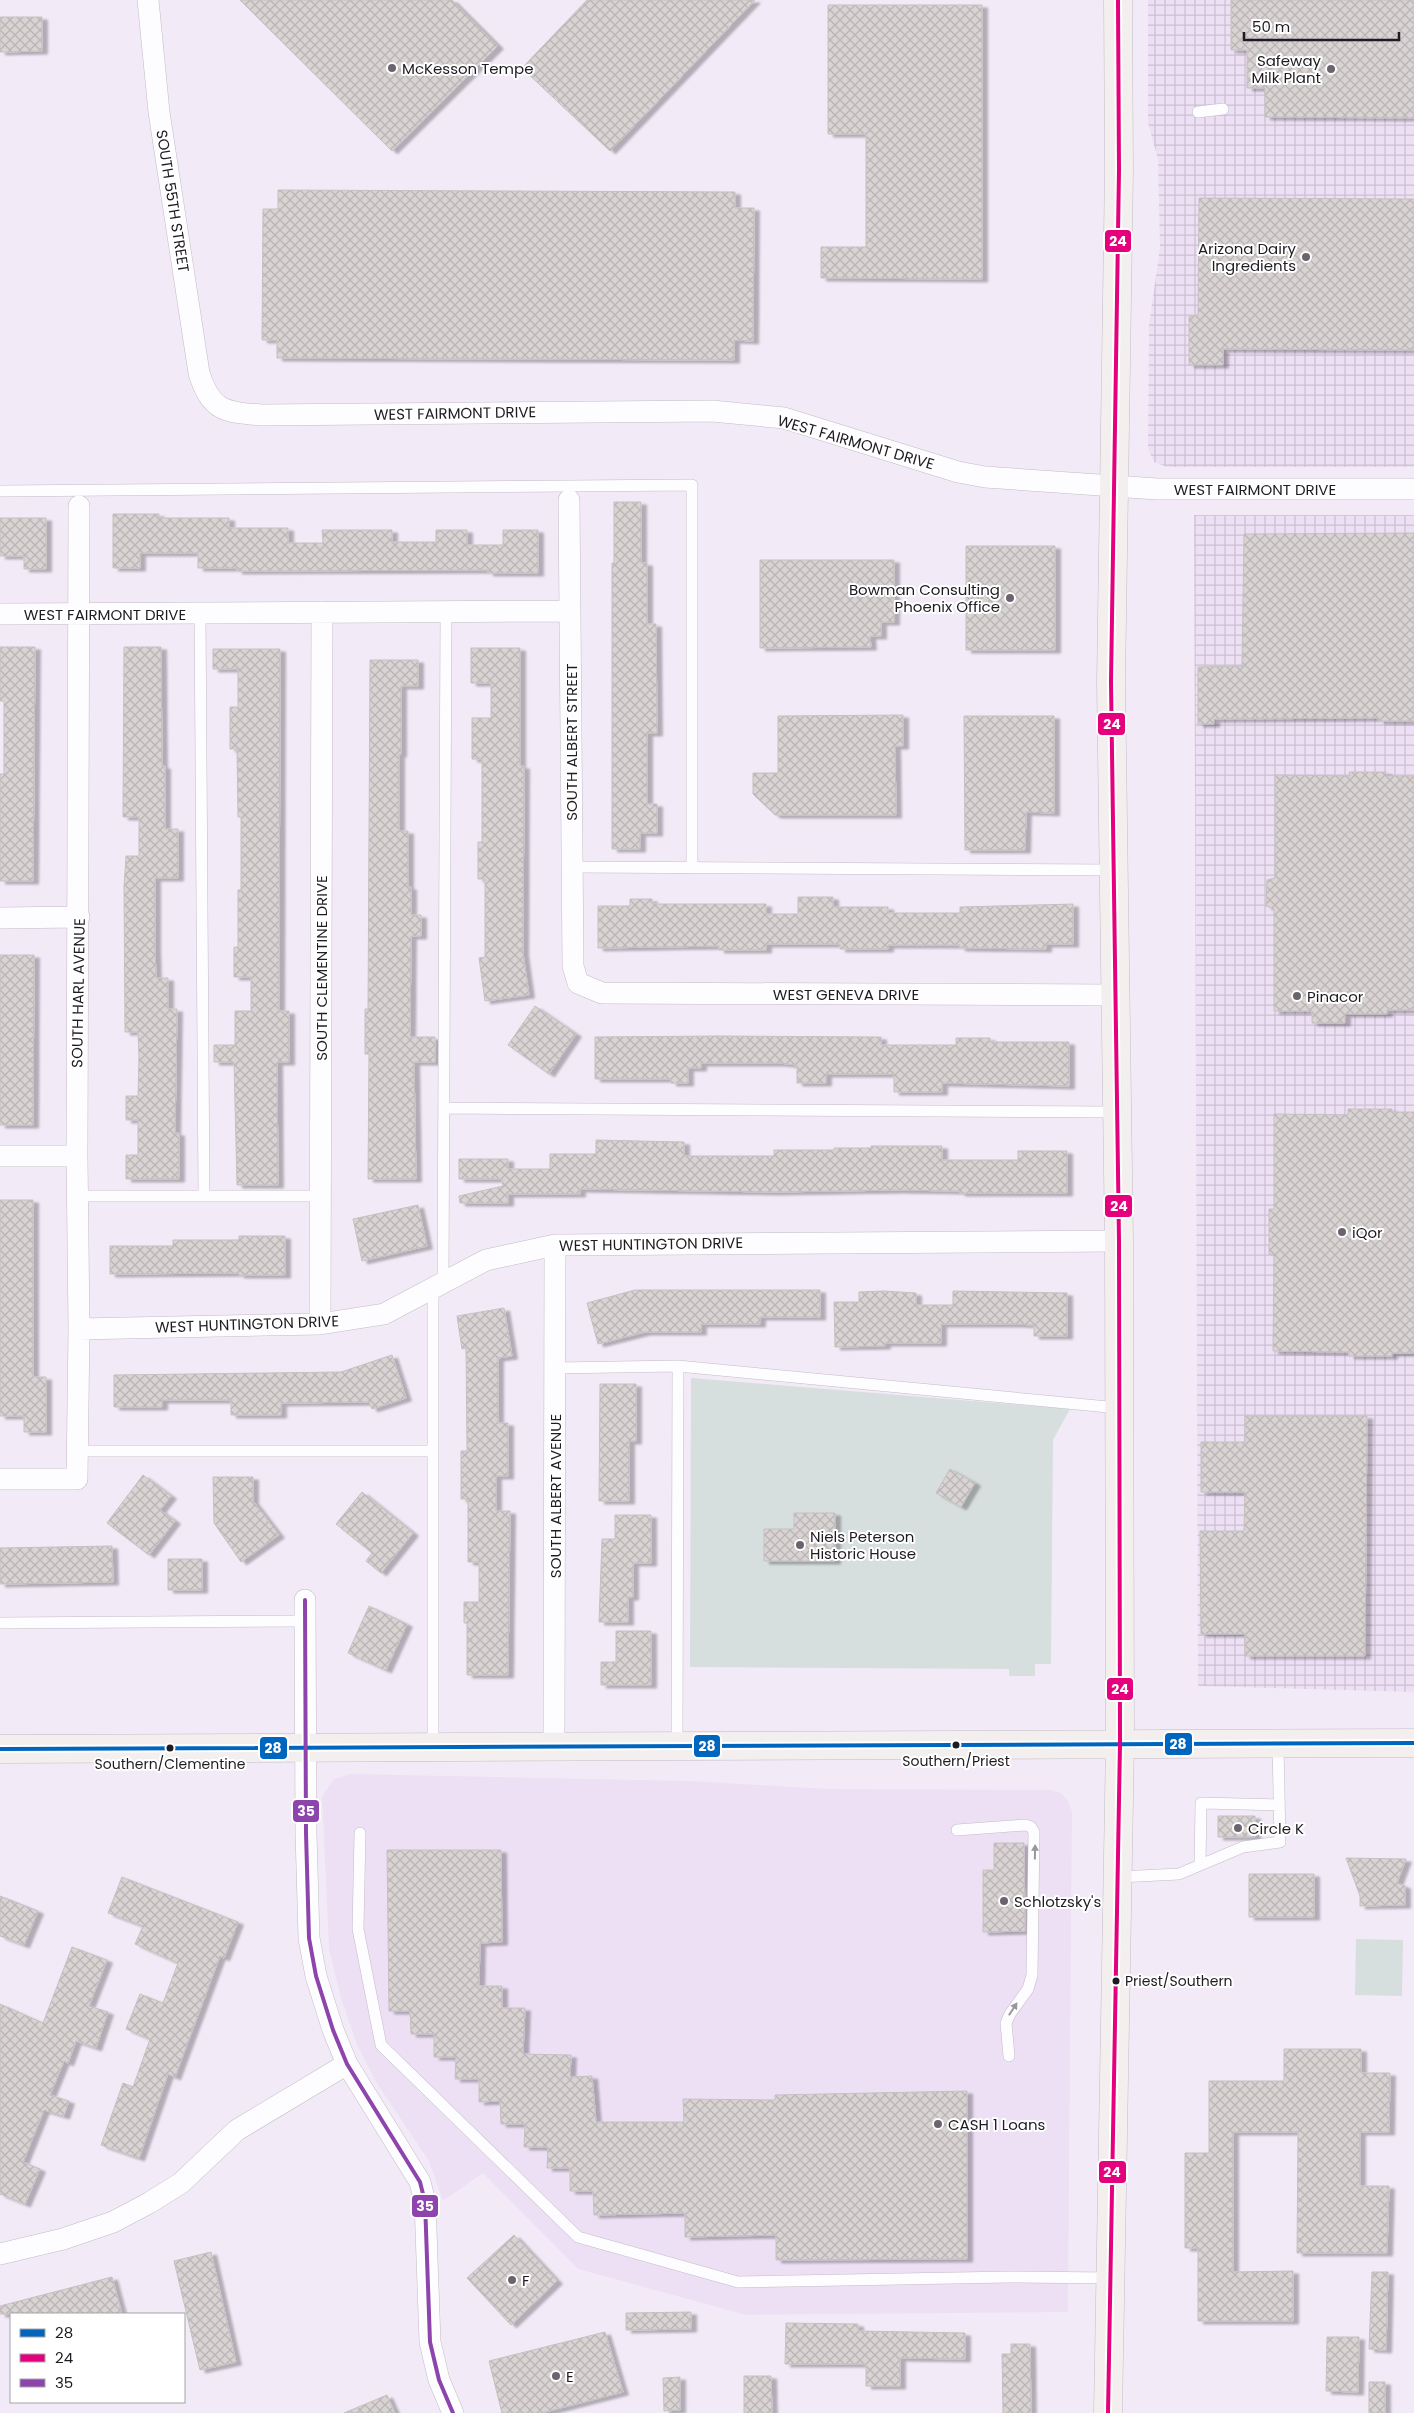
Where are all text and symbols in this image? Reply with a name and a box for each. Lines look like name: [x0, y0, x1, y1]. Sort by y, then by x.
scale bar: [1244, 10, 1399, 42]
text: 50 m: [1252, 16, 1290, 37]
place label: Safeway Milk Plant: [1251, 50, 1322, 88]
place label: McKesson Tempe: [402, 58, 533, 79]
marker: McKesson Tempe: [386, 62, 398, 74]
marker: Safeway Milk Plant: [1325, 63, 1337, 75]
street label: SOUTH 55TH STREET: [151, 128, 195, 274]
line badge: 24: [1104, 229, 1132, 253]
text: 24: [1109, 231, 1127, 251]
place label: Arizona Dairy Ingredients: [1198, 238, 1297, 276]
marker: Arizona Dairy Ingredients: [1300, 251, 1312, 263]
street label: WEST FAIRMONT DRIVE: [374, 401, 536, 425]
street label: WEST FAIRMONT DRIVE: [775, 410, 937, 474]
street label: WEST FAIRMONT DRIVE: [1174, 479, 1336, 500]
place label: Bowman Consulting Phoenix Office: [849, 579, 1000, 617]
marker: Bowman Consulting Phoenix Office: [1004, 592, 1016, 604]
street label: WEST FAIRMONT DRIVE: [24, 604, 186, 625]
street label: SOUTH ALBERT STREET: [561, 663, 582, 821]
line badge: 24: [1097, 712, 1126, 736]
text: 24: [1103, 714, 1121, 734]
street label: SOUTH CLEMENTINE DRIVE: [311, 875, 332, 1061]
street label: SOUTH HARL AVENUE: [66, 918, 90, 1068]
street label: WEST GENEVA DRIVE: [773, 984, 919, 1005]
place label: Pinacor: [1307, 986, 1364, 1007]
marker: Pinacor: [1291, 990, 1303, 1002]
line badge: 24: [1104, 1194, 1133, 1218]
text: 24: [1110, 1196, 1128, 1216]
place label: iQor: [1352, 1222, 1383, 1243]
marker: iQor: [1336, 1226, 1348, 1238]
street label: WEST HUNTINGTON DRIVE: [559, 1232, 743, 1256]
street label: WEST HUNTINGTON DRIVE: [155, 1310, 339, 1338]
street label: SOUTH ALBERT AVENUE: [545, 1414, 566, 1578]
place label: Niels Peterson Historic House: [810, 1526, 916, 1564]
marker: Niels Peterson Historic House: [794, 1539, 806, 1551]
line badge: 24: [1106, 1677, 1134, 1701]
text: 24: [1111, 1679, 1129, 1699]
line badge: 28: [1164, 1732, 1193, 1756]
line badge: 28: [693, 1734, 721, 1758]
text: 28: [1169, 1734, 1187, 1754]
line badge: 28: [259, 1736, 288, 1760]
text: 28: [698, 1736, 716, 1756]
text: 28: [264, 1738, 282, 1758]
marker: Southern/Priest: [951, 1740, 961, 1750]
marker: Southern/Clementine: [165, 1743, 175, 1753]
place label: Southern/Priest: [902, 1751, 1010, 1771]
place label: Southern/Clementine: [95, 1754, 246, 1774]
line badge: 35: [292, 1799, 320, 1823]
text: 35: [297, 1801, 315, 1821]
place label: Circle K: [1248, 1818, 1304, 1839]
marker: Circle K: [1232, 1822, 1244, 1834]
one-way arrow: [1031, 1844, 1039, 1860]
place label: Schlotzsky's: [1014, 1891, 1101, 1912]
marker: Schlotzsky's: [998, 1895, 1010, 1907]
place label: Priest/Southern: [1125, 1971, 1233, 1991]
marker: Priest/Southern: [1111, 1976, 1121, 1986]
one-way arrow: [1009, 2003, 1018, 2016]
place label: CASH 1 Loans: [948, 2114, 1046, 2135]
marker: CASH 1 Loans: [932, 2118, 944, 2130]
line badge: 24: [1098, 2160, 1127, 2184]
text: 24: [1103, 2162, 1121, 2182]
line badge: 35: [411, 2194, 439, 2218]
text: 35: [416, 2196, 434, 2216]
place label: F: [522, 2270, 530, 2291]
marker: F: [506, 2274, 518, 2286]
legend: [10, 2313, 185, 2403]
text: 28: [55, 2322, 73, 2343]
text: 24: [55, 2347, 73, 2368]
place label: E: [566, 2366, 574, 2387]
marker: E: [550, 2370, 562, 2382]
text: 35: [55, 2372, 73, 2393]

